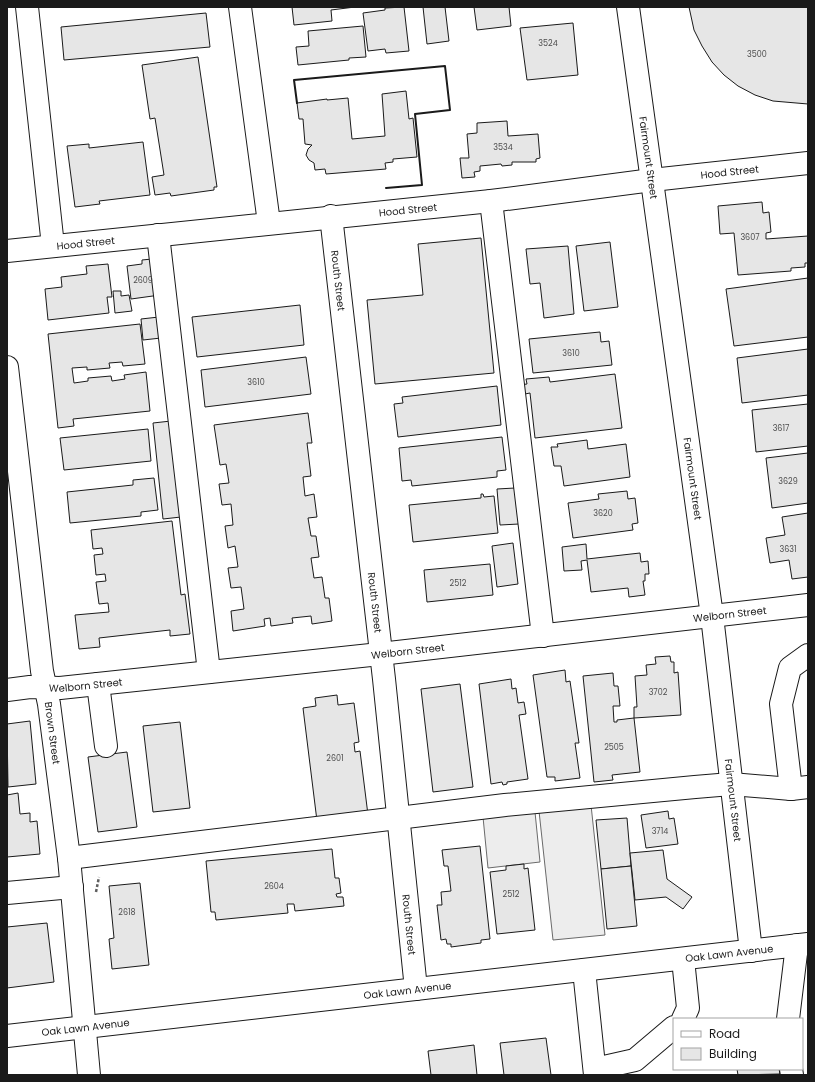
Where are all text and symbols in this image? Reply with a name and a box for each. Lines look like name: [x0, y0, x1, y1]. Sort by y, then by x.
house number: 3524: [538, 38, 558, 49]
house number: 3500: [747, 49, 767, 60]
street label: Fairmount Street: [635, 115, 661, 200]
house number: 3534: [493, 142, 513, 153]
street label: Hood Street: [700, 161, 760, 183]
street label: Hood Street: [378, 200, 438, 221]
house number: 3607: [740, 232, 760, 243]
street label: Hood Street: [56, 233, 116, 254]
street label: Routh Street: [327, 250, 349, 312]
house number: 2609: [133, 275, 153, 286]
house number: 3610: [562, 348, 580, 359]
house number: 3610: [247, 377, 265, 388]
house number: 3617: [773, 423, 790, 434]
street label: Fairmount Street: [679, 436, 706, 521]
house number: 3629: [778, 476, 798, 487]
house number: 3620: [593, 508, 613, 519]
house number: 3631: [779, 544, 797, 555]
street label: Routh Street: [364, 571, 386, 634]
house number: 2512: [450, 578, 467, 589]
street label: Welborn Street: [692, 603, 768, 626]
street label: Welborn Street: [370, 640, 446, 663]
street label: Welborn Street: [49, 674, 123, 696]
house number: 3702: [649, 687, 668, 698]
street label: Brown Street: [41, 701, 64, 766]
house number: 2505: [604, 742, 624, 753]
house number: 2601: [326, 753, 344, 764]
street label: Fairmount Street: [721, 758, 745, 843]
house number: 3714: [652, 826, 668, 837]
house number: 2604: [264, 881, 284, 892]
house number: 2512: [503, 889, 520, 900]
street label: Routh Street: [398, 894, 419, 956]
house number: 2618: [118, 907, 136, 918]
street label: Oak Lawn Avenue: [685, 941, 774, 966]
street label: Oak Lawn Avenue: [363, 978, 452, 1003]
street label: Oak Lawn Avenue: [41, 1015, 130, 1040]
legend: [673, 1018, 803, 1070]
text: Road: [709, 1025, 740, 1042]
text: Building: [709, 1045, 757, 1062]

